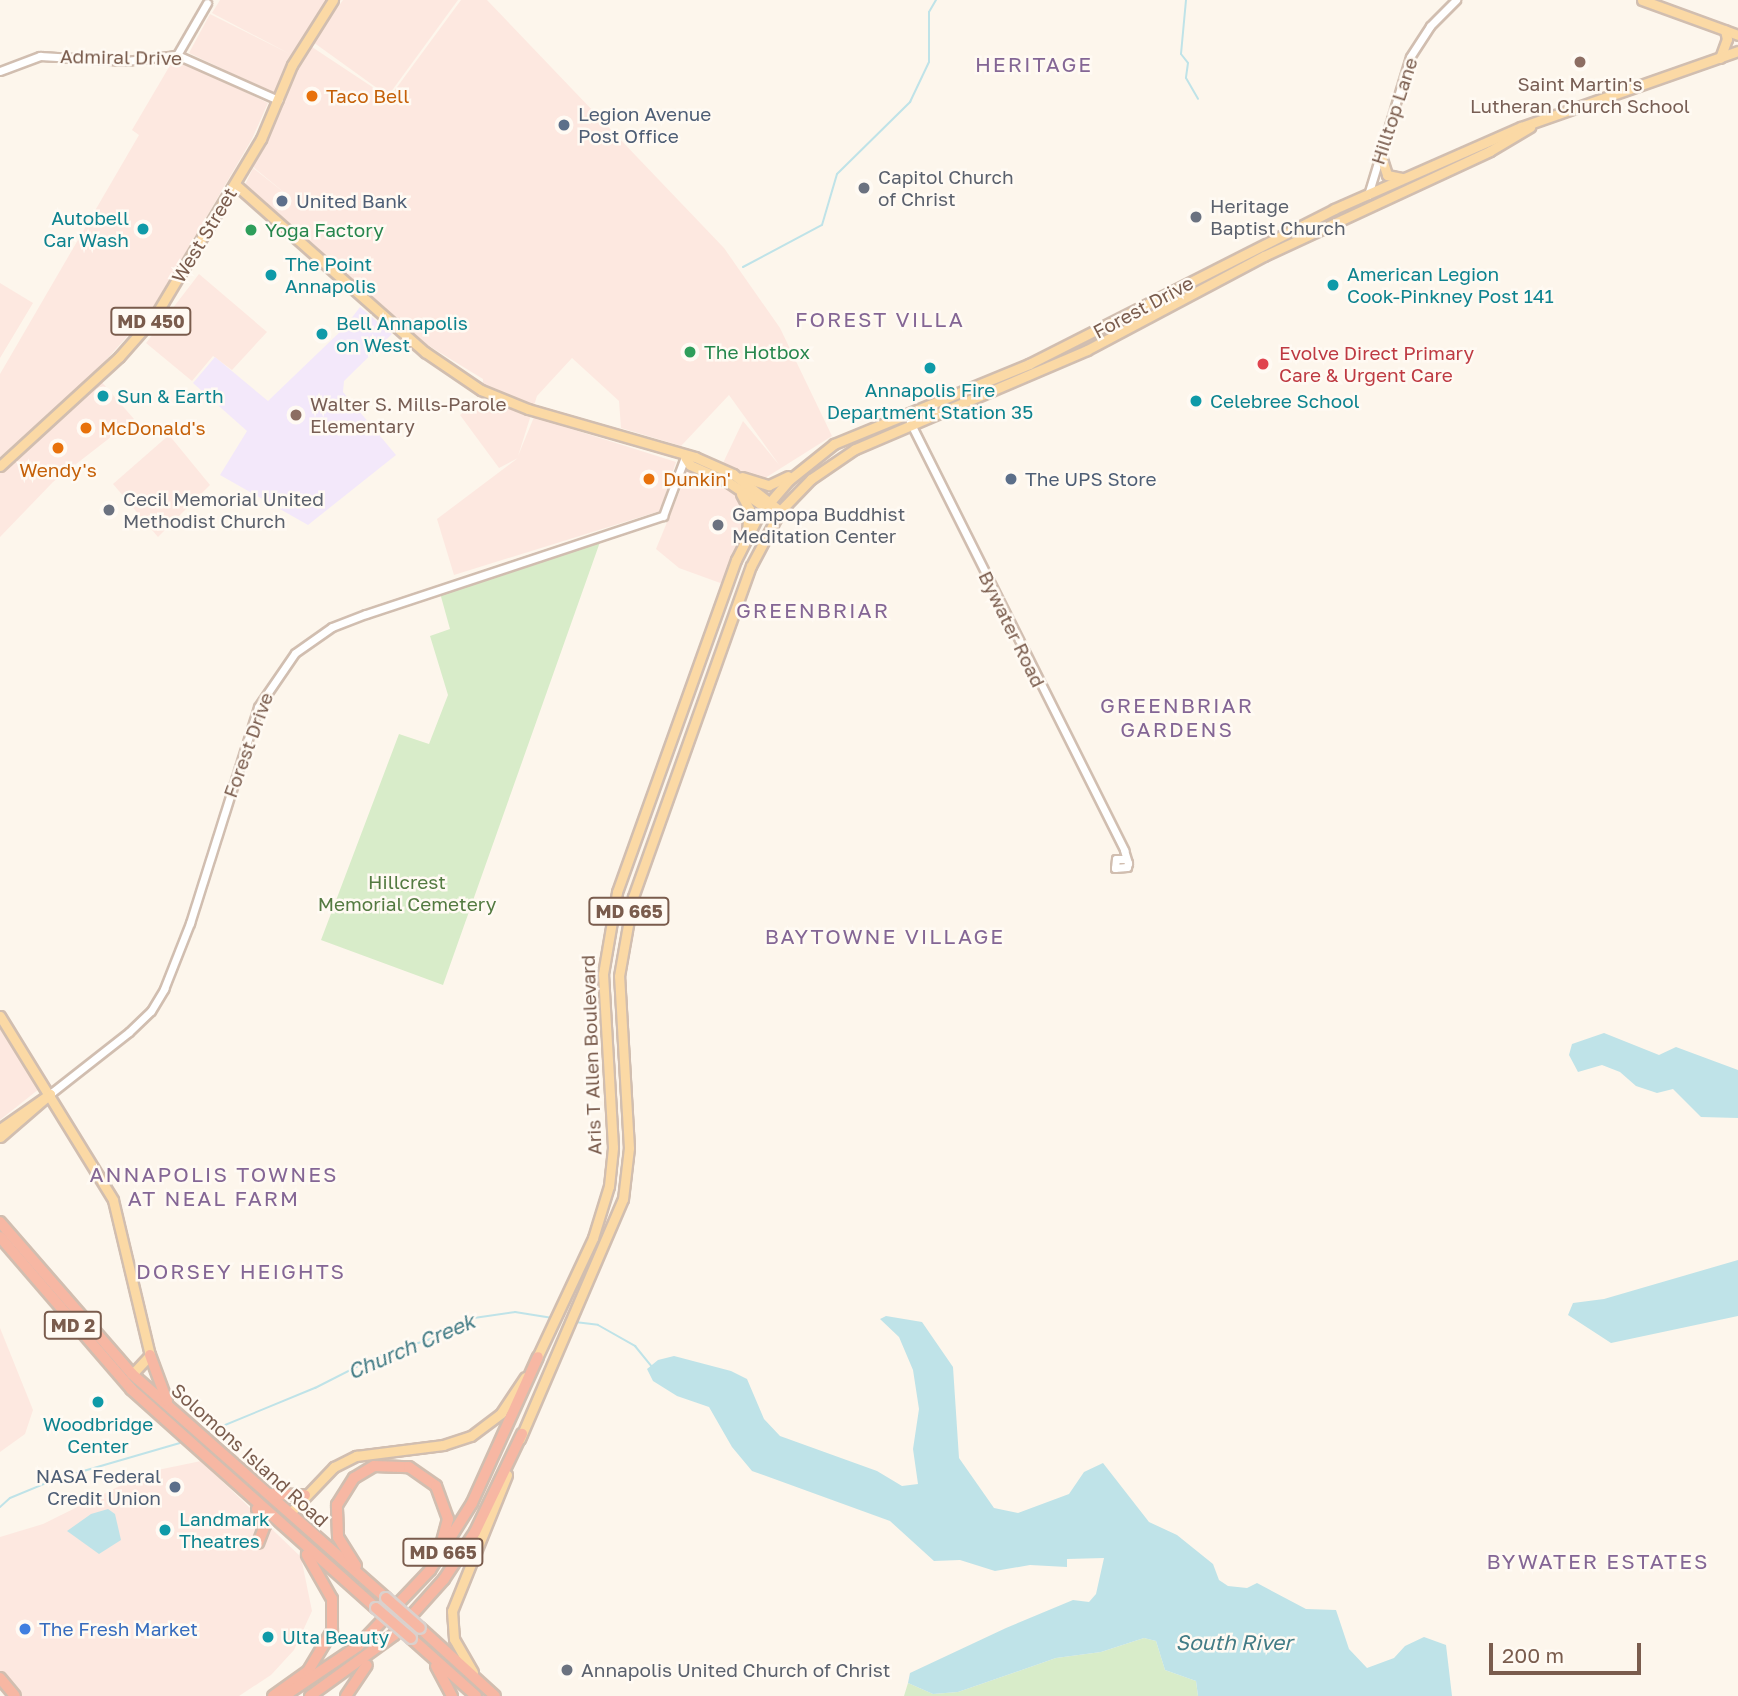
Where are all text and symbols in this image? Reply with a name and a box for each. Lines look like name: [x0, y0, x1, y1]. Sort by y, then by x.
street label: Admiral Drive: [60, 45, 182, 69]
district label: HERITAGE: [976, 51, 1092, 77]
marker: Saint Martin's Lutheran Church School: [1572, 54, 1588, 70]
street label: Hilltop Lane: [1366, 55, 1422, 167]
place label: Saint Martin's Lutheran Church School: [1470, 73, 1690, 117]
place label: Taco Bell: [326, 85, 409, 107]
marker: Taco Bell: [304, 88, 320, 104]
place label: Legion Avenue Post Office: [578, 103, 711, 147]
marker: Legion Avenue Post Office: [556, 117, 572, 133]
place label: Capitol Church of Christ: [878, 166, 1014, 210]
marker: Capitol Church of Christ: [856, 180, 872, 196]
street label: West Street: [167, 183, 241, 287]
place label: United Bank: [296, 190, 408, 212]
marker: United Bank: [274, 193, 290, 209]
place label: Heritage Baptist Church: [1210, 195, 1346, 239]
place label: Autobell Car Wash: [43, 207, 129, 251]
marker: Heritage Baptist Church: [1188, 209, 1204, 225]
place label: Yoga Factory: [265, 219, 384, 241]
marker: Autobell Car Wash: [135, 221, 151, 237]
marker: Yoga Factory: [243, 222, 259, 238]
place label: The Point Annapolis: [285, 253, 376, 297]
place label: American Legion Cook-Pinkney Post 141: [1347, 263, 1554, 307]
marker: The Point Annapolis: [263, 267, 279, 283]
street label: Forest Drive: [1089, 271, 1197, 343]
marker: American Legion Cook-Pinkney Post 141: [1325, 277, 1341, 293]
road number: MD 450: [109, 306, 193, 335]
district label: FOREST VILLA: [797, 306, 963, 332]
place label: Bell Annapolis on West: [336, 312, 468, 356]
marker: Bell Annapolis on West: [314, 326, 330, 342]
place label: The Hotbox: [704, 341, 810, 363]
place label: Evolve Direct Primary Care & Urgent Care: [1279, 342, 1474, 386]
marker: The Hotbox: [682, 344, 698, 360]
marker: Evolve Direct Primary Care & Urgent Care: [1253, 354, 1273, 374]
marker: Annapolis Fire Department Station 35: [922, 360, 938, 376]
place label: Annapolis Fire Department Station 35: [827, 379, 1033, 423]
place label: Sun & Earth: [117, 385, 224, 407]
marker: Sun & Earth: [95, 388, 111, 404]
place label: Celebree School: [1210, 390, 1360, 412]
place label: Walter S. Mills-Parole Elementary: [310, 393, 507, 437]
marker: Celebree School: [1188, 393, 1204, 409]
marker: Walter S. Mills-Parole Elementary: [288, 407, 304, 423]
place label: McDonald's: [100, 417, 206, 439]
marker: McDonald's: [78, 420, 94, 436]
marker: Wendy's: [50, 440, 66, 456]
place label: Wendy's: [19, 459, 97, 481]
place label: Dunkin': [663, 468, 731, 490]
place label: The UPS Store: [1025, 468, 1156, 490]
marker: Dunkin': [641, 471, 657, 487]
marker: The UPS Store: [1003, 471, 1019, 487]
place label: Cecil Memorial United Methodist Church: [123, 488, 324, 532]
marker: Cecil Memorial United Methodist Church: [101, 502, 117, 518]
place label: Gampopa Buddhist Meditation Center: [732, 503, 905, 547]
marker: Gampopa Buddhist Meditation Center: [710, 517, 726, 533]
street label: Bywater Road: [974, 567, 1050, 691]
district label: GREENBRIAR: [737, 597, 889, 623]
street label: Forest Drive: [218, 689, 278, 801]
district label: GREENBRIAR GARDENS: [1101, 692, 1253, 742]
park label: Hillcrest Memorial Cemetery: [318, 871, 496, 915]
road number: MD 665: [587, 896, 671, 926]
district label: BAYTOWNE VILLAGE: [767, 923, 1003, 949]
street label: Aris T Allen Boulevard: [576, 955, 606, 1155]
district label: ANNAPOLIS TOWNES AT NEAL FARM: [92, 1161, 336, 1211]
district label: DORSEY HEIGHTS: [138, 1258, 344, 1284]
water label: Church Creek: [343, 1308, 479, 1384]
road number: MD 2: [43, 1310, 103, 1340]
street label: Solomons Island Road: [167, 1379, 333, 1531]
marker: Woodbridge Center: [90, 1394, 106, 1410]
place label: Woodbridge Center: [43, 1413, 153, 1457]
place label: NASA Federal Credit Union: [36, 1465, 161, 1509]
marker: NASA Federal Credit Union: [167, 1479, 183, 1495]
place label: Landmark Theatres: [179, 1508, 270, 1552]
marker: Landmark Theatres: [157, 1522, 173, 1538]
road number: MD 665: [401, 1538, 485, 1567]
district label: BYWATER ESTATES: [1488, 1548, 1708, 1574]
place label: The Fresh Market: [39, 1618, 198, 1640]
marker: The Fresh Market: [17, 1621, 33, 1637]
place label: Ulta Beauty: [282, 1626, 389, 1648]
marker: Ulta Beauty: [260, 1629, 276, 1645]
water label: South River: [1176, 1629, 1292, 1655]
scale bar: [1493, 1630, 1645, 1674]
text: 200 m: [1502, 1642, 1564, 1668]
place label: Annapolis United Church of Christ: [581, 1659, 890, 1681]
marker: Annapolis United Church of Christ: [559, 1662, 575, 1678]

